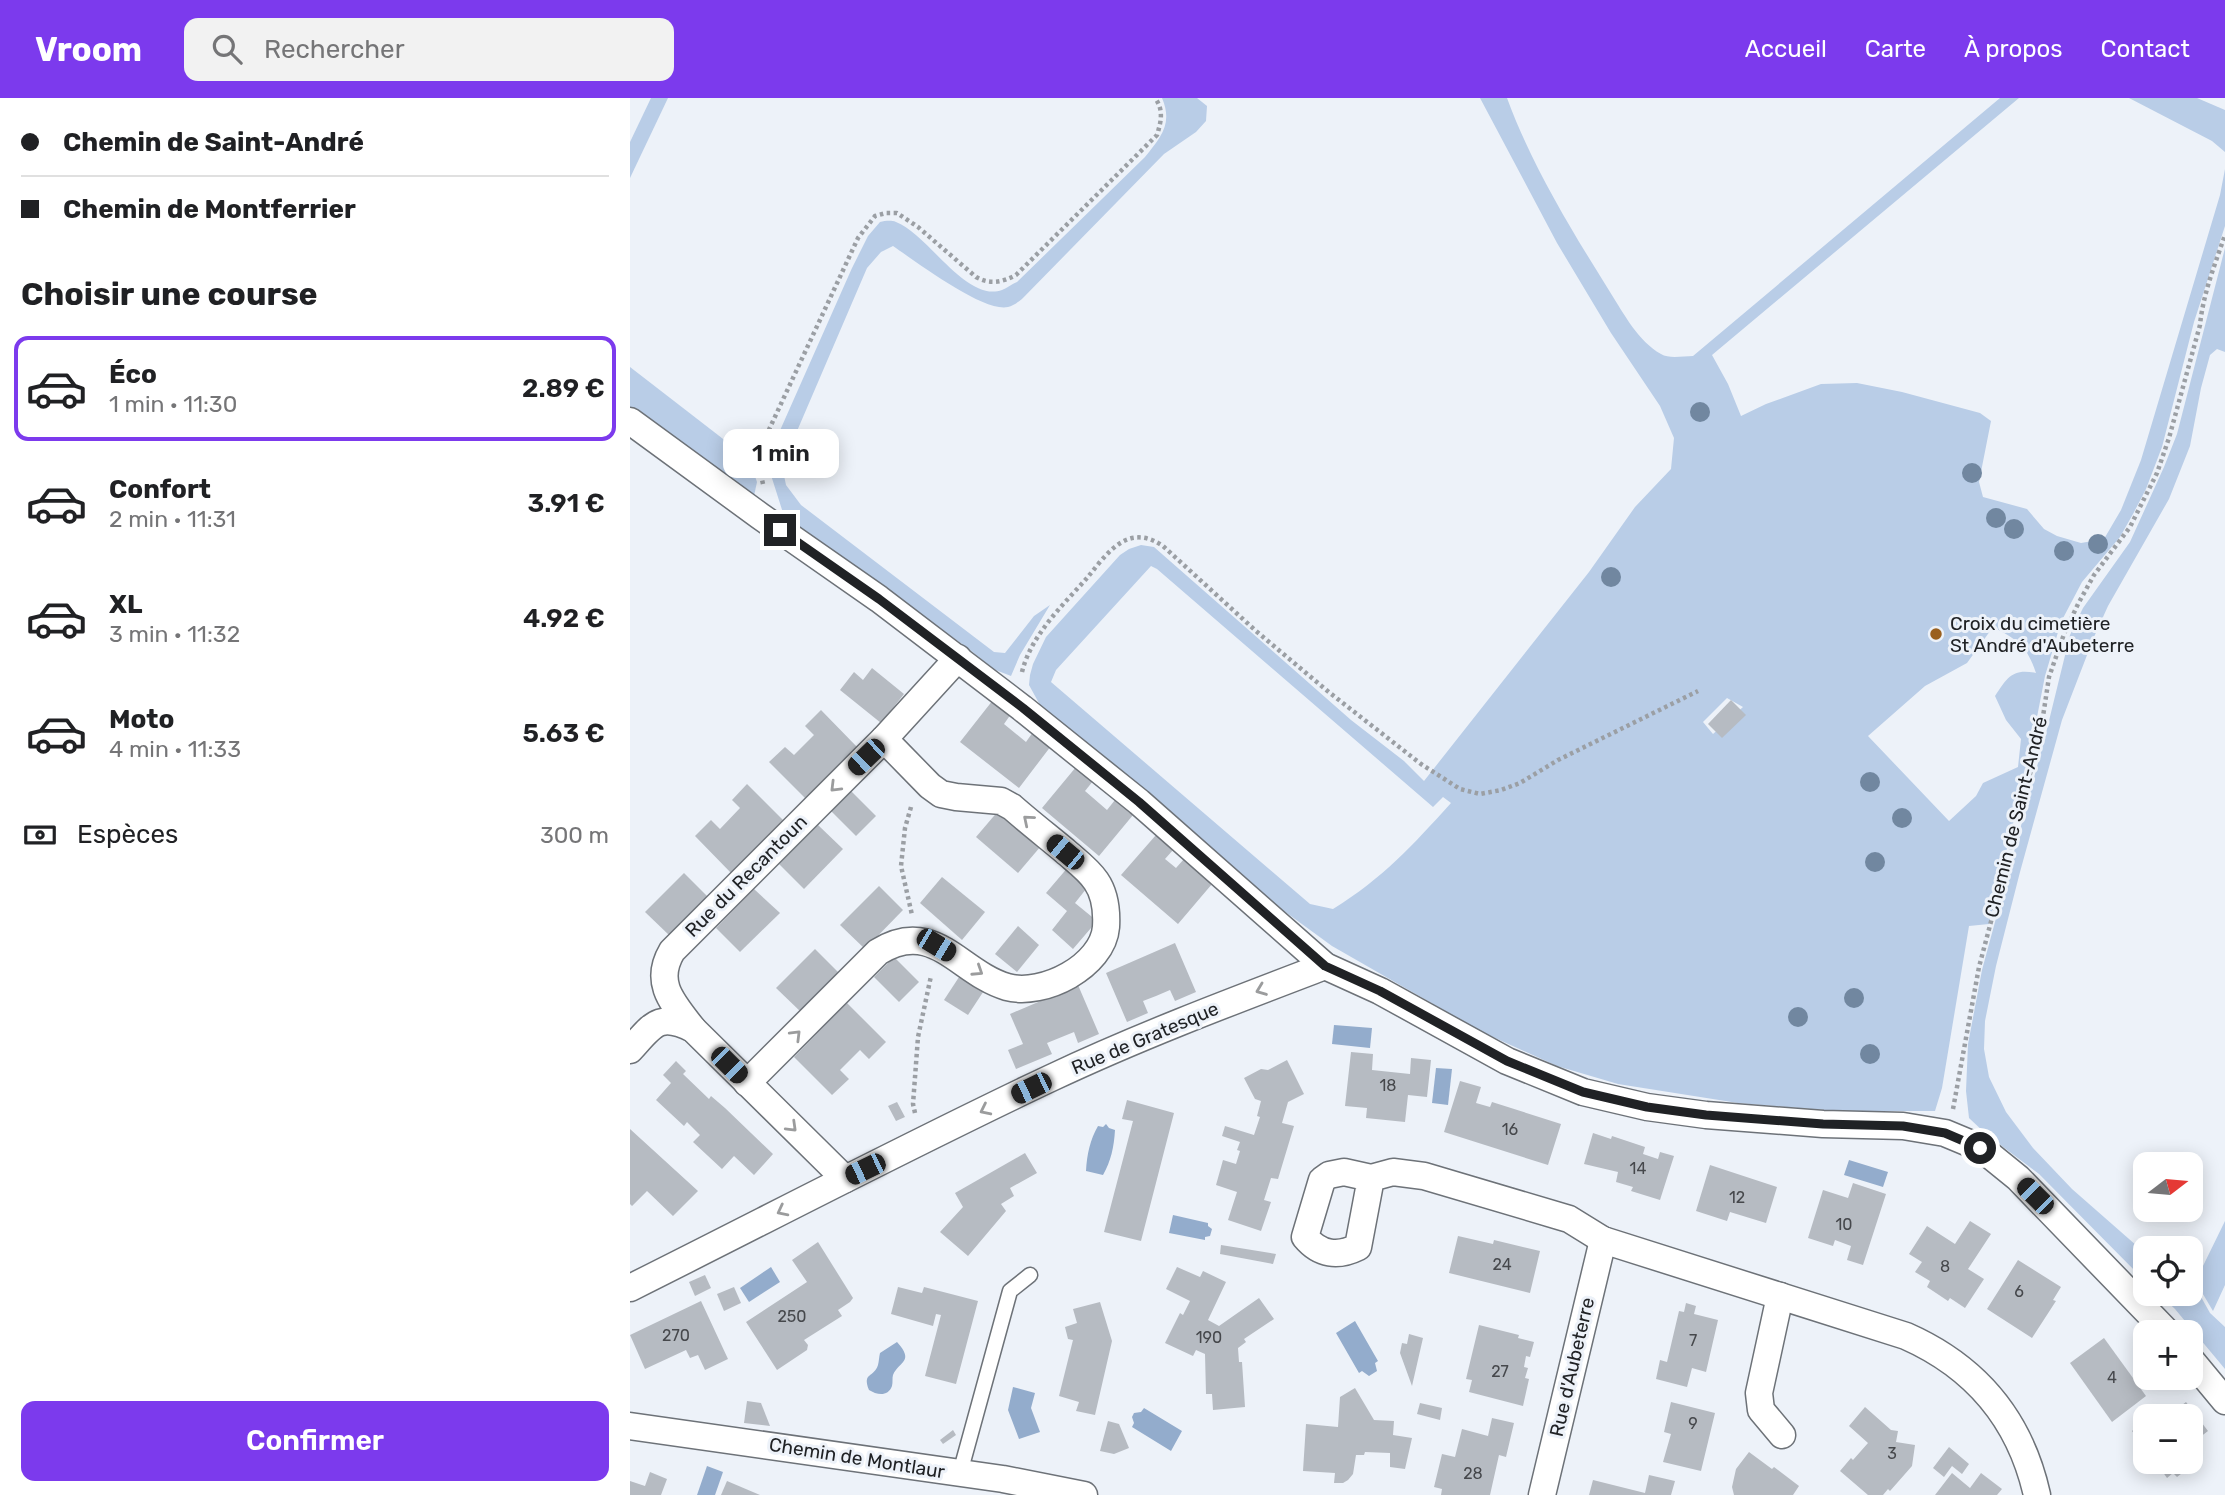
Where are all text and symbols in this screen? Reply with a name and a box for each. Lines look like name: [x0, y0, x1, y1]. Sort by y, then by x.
search box: [184, 18, 674, 81]
text: Vroom: [35, 30, 142, 69]
icon: search: [208, 30, 246, 68]
text: Rechercher: [264, 34, 405, 65]
text: Accueil: [1745, 35, 1827, 63]
text: Carte: [1865, 35, 1926, 63]
text: À propos: [1964, 35, 2063, 63]
text: Contact: [2101, 35, 2190, 63]
text: Chemin de Saint-André: [63, 127, 364, 158]
text: Chemin de Montferrier: [63, 194, 356, 225]
text: Choisir une course: [21, 275, 318, 313]
icon: car: [25, 357, 88, 420]
text: Éco: [109, 359, 157, 390]
text: 2.89 €: [522, 373, 605, 404]
text: 1 min · 11:30: [109, 390, 237, 418]
callout: 1 min: [722, 428, 838, 478]
text: 1 min: [752, 439, 810, 467]
icon: car: [25, 472, 88, 535]
text: Confort: [109, 474, 211, 505]
text: 3.91 €: [527, 488, 605, 519]
text: 2 min · 11:31: [109, 505, 236, 533]
route end: [764, 514, 796, 546]
icon: car: [25, 587, 88, 650]
text: XL: [109, 589, 142, 620]
text: 4.92 €: [523, 603, 605, 634]
place label: Croix du cimetière St André d'Aubeterre: [1950, 612, 2134, 657]
text: 3 min · 11:32: [109, 620, 240, 648]
marker: Croix du cimetière St André d'Aubeterre: [1928, 626, 1944, 642]
icon: car: [25, 702, 88, 765]
text: Moto: [109, 704, 174, 735]
street label: Chemin de Saint-André: [1980, 714, 2052, 920]
text: 5.63 €: [523, 718, 605, 749]
text: 4 min · 11:33: [109, 735, 241, 763]
car: [844, 735, 889, 779]
one-way arrow: [831, 779, 844, 792]
street label: Rue du Recantoun: [680, 810, 812, 942]
icon: cash: [21, 816, 59, 854]
one-way arrow: [1023, 816, 1036, 828]
text: Espèces: [77, 819, 178, 850]
text: 300 m: [540, 821, 609, 849]
car: [1043, 830, 1088, 874]
car: [913, 925, 960, 965]
one-way arrow: [970, 963, 983, 976]
one-way arrow: [1256, 982, 1268, 996]
street label: Rue de Gratesque: [1068, 997, 1222, 1079]
one-way arrow: [787, 1030, 800, 1043]
car: [707, 1043, 752, 1087]
car: [1008, 1069, 1055, 1107]
house number: 18: [1379, 1076, 1397, 1095]
one-way arrow: [980, 1102, 992, 1116]
one-way arrow: [783, 1118, 796, 1131]
house number: 16: [1502, 1120, 1519, 1139]
route start: [1964, 1132, 1996, 1164]
car: [842, 1150, 889, 1188]
north arrow: [2133, 1152, 2203, 1222]
map controls: [2133, 1152, 2203, 1474]
house number: 14: [1630, 1159, 1646, 1178]
car: [2013, 1174, 2058, 1218]
house number: 12: [1729, 1188, 1745, 1207]
one-way arrow: [776, 1203, 789, 1217]
house number: 10: [1835, 1215, 1853, 1234]
button: locate: [2133, 1236, 2203, 1306]
house number: 24: [1492, 1255, 1512, 1274]
house number: 8: [1940, 1257, 1950, 1276]
house number: 6: [2014, 1282, 2024, 1301]
street label: Rue d'Aubeterre: [1545, 1295, 1599, 1439]
house number: 250: [777, 1307, 807, 1326]
button: +: [2133, 1320, 2203, 1390]
house number: 270: [662, 1326, 690, 1345]
house number: 190: [1196, 1328, 1222, 1347]
house number: 7: [1689, 1331, 1697, 1350]
house number: 27: [1491, 1362, 1509, 1381]
house number: 4: [2107, 1368, 2117, 1387]
button: Confirmer: [21, 1401, 609, 1481]
button: −: [2133, 1404, 2203, 1474]
house number: 9: [1688, 1414, 1698, 1433]
street label: Chemin de Montlaur: [767, 1433, 947, 1483]
house number: 3: [1887, 1444, 1897, 1463]
house number: 28: [1463, 1464, 1483, 1483]

